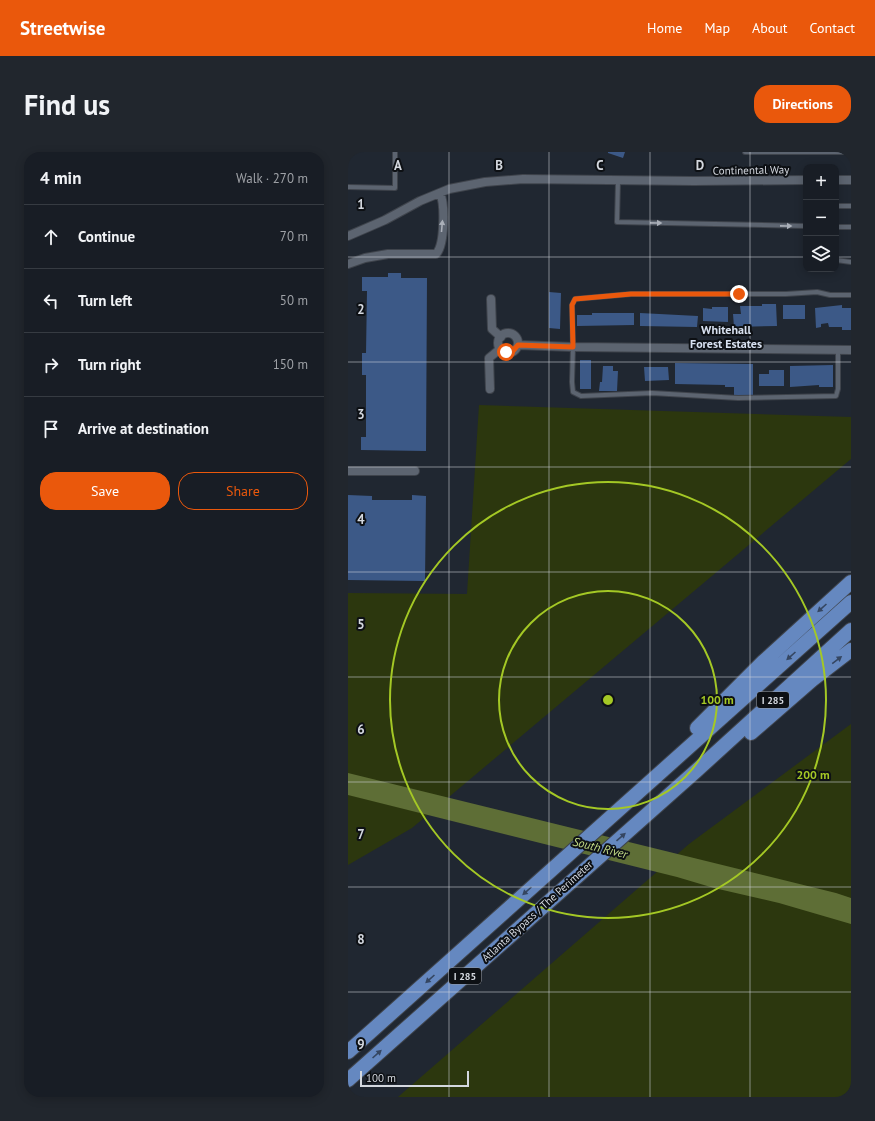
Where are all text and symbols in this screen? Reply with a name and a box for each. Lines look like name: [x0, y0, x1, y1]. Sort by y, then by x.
text: Streetwise: [20, 16, 105, 40]
text: Home: [647, 19, 682, 37]
text: Map: [704, 19, 730, 37]
text: About: [752, 19, 788, 37]
text: Contact: [810, 19, 855, 37]
button: Directions: [754, 85, 851, 123]
text: Find us: [24, 86, 110, 123]
text: A: [394, 157, 402, 174]
text: B: [495, 157, 503, 174]
text: C: [596, 157, 604, 174]
text: D: [696, 157, 704, 174]
street label: Continental Way: [713, 162, 790, 178]
map controls: [803, 164, 839, 272]
button: +: [803, 164, 839, 200]
text: 4 min: [40, 167, 81, 189]
text: Walk · 270 m: [236, 170, 308, 187]
text: 1: [357, 196, 365, 213]
button: −: [803, 200, 839, 236]
one-way arrow: [439, 220, 445, 232]
one-way arrow: [650, 220, 663, 226]
one-way arrow: [780, 223, 793, 229]
icon: ahead: [40, 226, 62, 248]
text: Continue: [78, 227, 135, 246]
text: 70 m: [280, 228, 308, 245]
button: layers: [803, 236, 839, 272]
route end: [730, 285, 748, 303]
icon: left: [40, 290, 62, 312]
text: Turn left: [78, 291, 132, 310]
text: 50 m: [280, 292, 308, 309]
text: 2: [357, 301, 365, 318]
district label: Whitehall Forest Estates: [690, 322, 762, 351]
route start: [497, 343, 515, 361]
icon: right: [40, 354, 62, 376]
text: Turn right: [78, 355, 141, 374]
text: 150 m: [273, 356, 308, 373]
text: 3: [357, 406, 365, 423]
icon: arrive: [40, 418, 62, 440]
text: Arrive at destination: [78, 419, 209, 438]
button: Save: [40, 472, 170, 510]
button: Share: [178, 472, 308, 510]
text: 4: [357, 511, 365, 528]
one-way arrow: [817, 604, 827, 613]
text: 5: [357, 616, 365, 633]
one-way arrow: [785, 652, 796, 661]
one-way arrow: [831, 656, 842, 665]
text: 100 m: [700, 692, 734, 707]
road number: I 285: [757, 692, 789, 708]
centre of rings: [601, 693, 615, 707]
text: 6: [357, 721, 365, 738]
text: 200 m: [796, 767, 830, 782]
text: 7: [357, 826, 365, 843]
one-way arrow: [616, 832, 626, 842]
water label: South River: [571, 833, 630, 862]
street label: Atlanta Bypass / The Perimeter: [479, 857, 596, 965]
one-way arrow: [521, 887, 532, 896]
text: 8: [357, 931, 365, 948]
road number: I 285: [449, 968, 481, 984]
one-way arrow: [425, 974, 435, 983]
text: 9: [357, 1036, 365, 1053]
one-way arrow: [372, 1049, 382, 1058]
scale bar: [360, 1069, 469, 1088]
text: 100 m: [366, 1071, 396, 1085]

